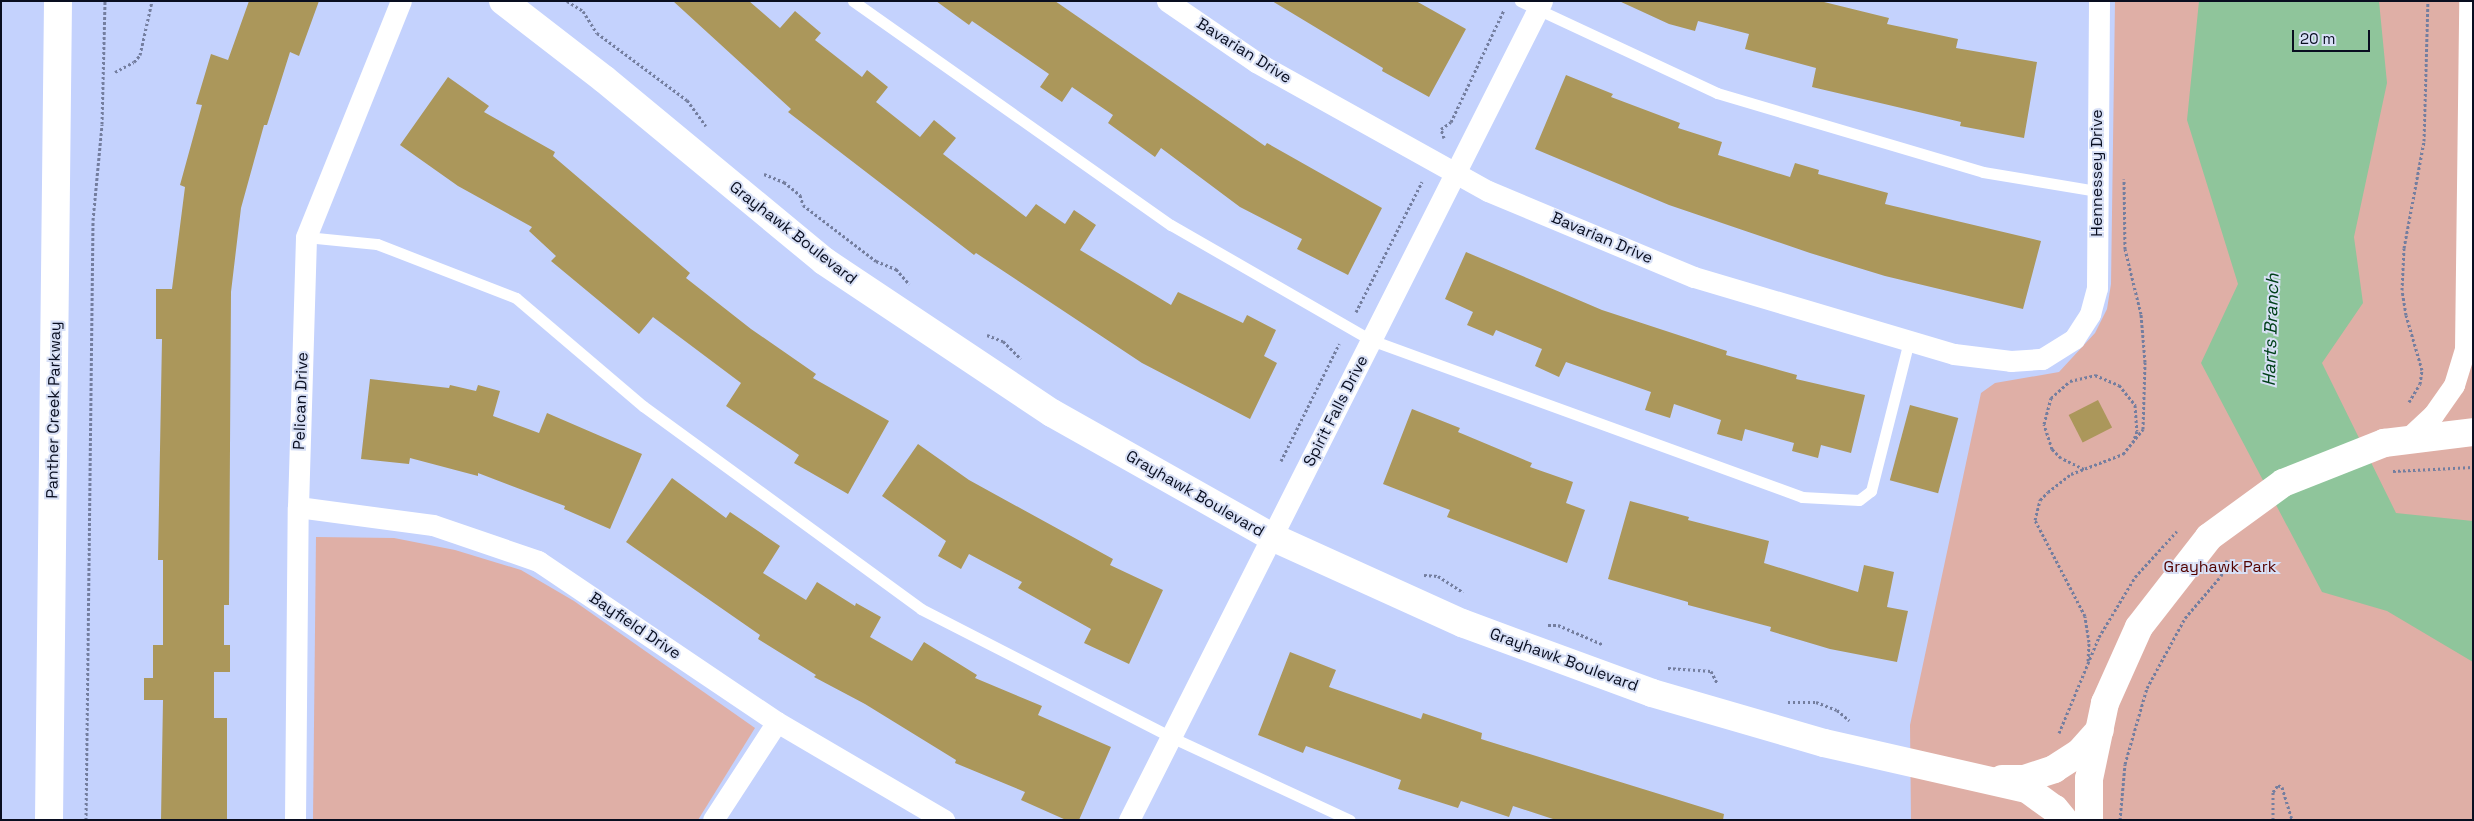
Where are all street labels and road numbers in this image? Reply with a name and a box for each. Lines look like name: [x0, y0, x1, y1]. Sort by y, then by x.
street label: Bavarian Drive: [1193, 14, 1295, 88]
street label: Hennessey Drive: [2087, 109, 2107, 237]
street label: Grayhawk Boulevard: [725, 177, 861, 289]
street label: Bavarian Drive: [1548, 208, 1656, 268]
street label: Panther Creek Parkway: [43, 321, 65, 499]
street label: Pelican Drive: [290, 352, 312, 450]
street label: Spirit Falls Drive: [1300, 352, 1372, 470]
street label: Grayhawk Boulevard: [1122, 447, 1268, 541]
street label: Bayfield Drive: [586, 588, 684, 664]
street label: Grayhawk Boulevard: [1487, 624, 1641, 696]

